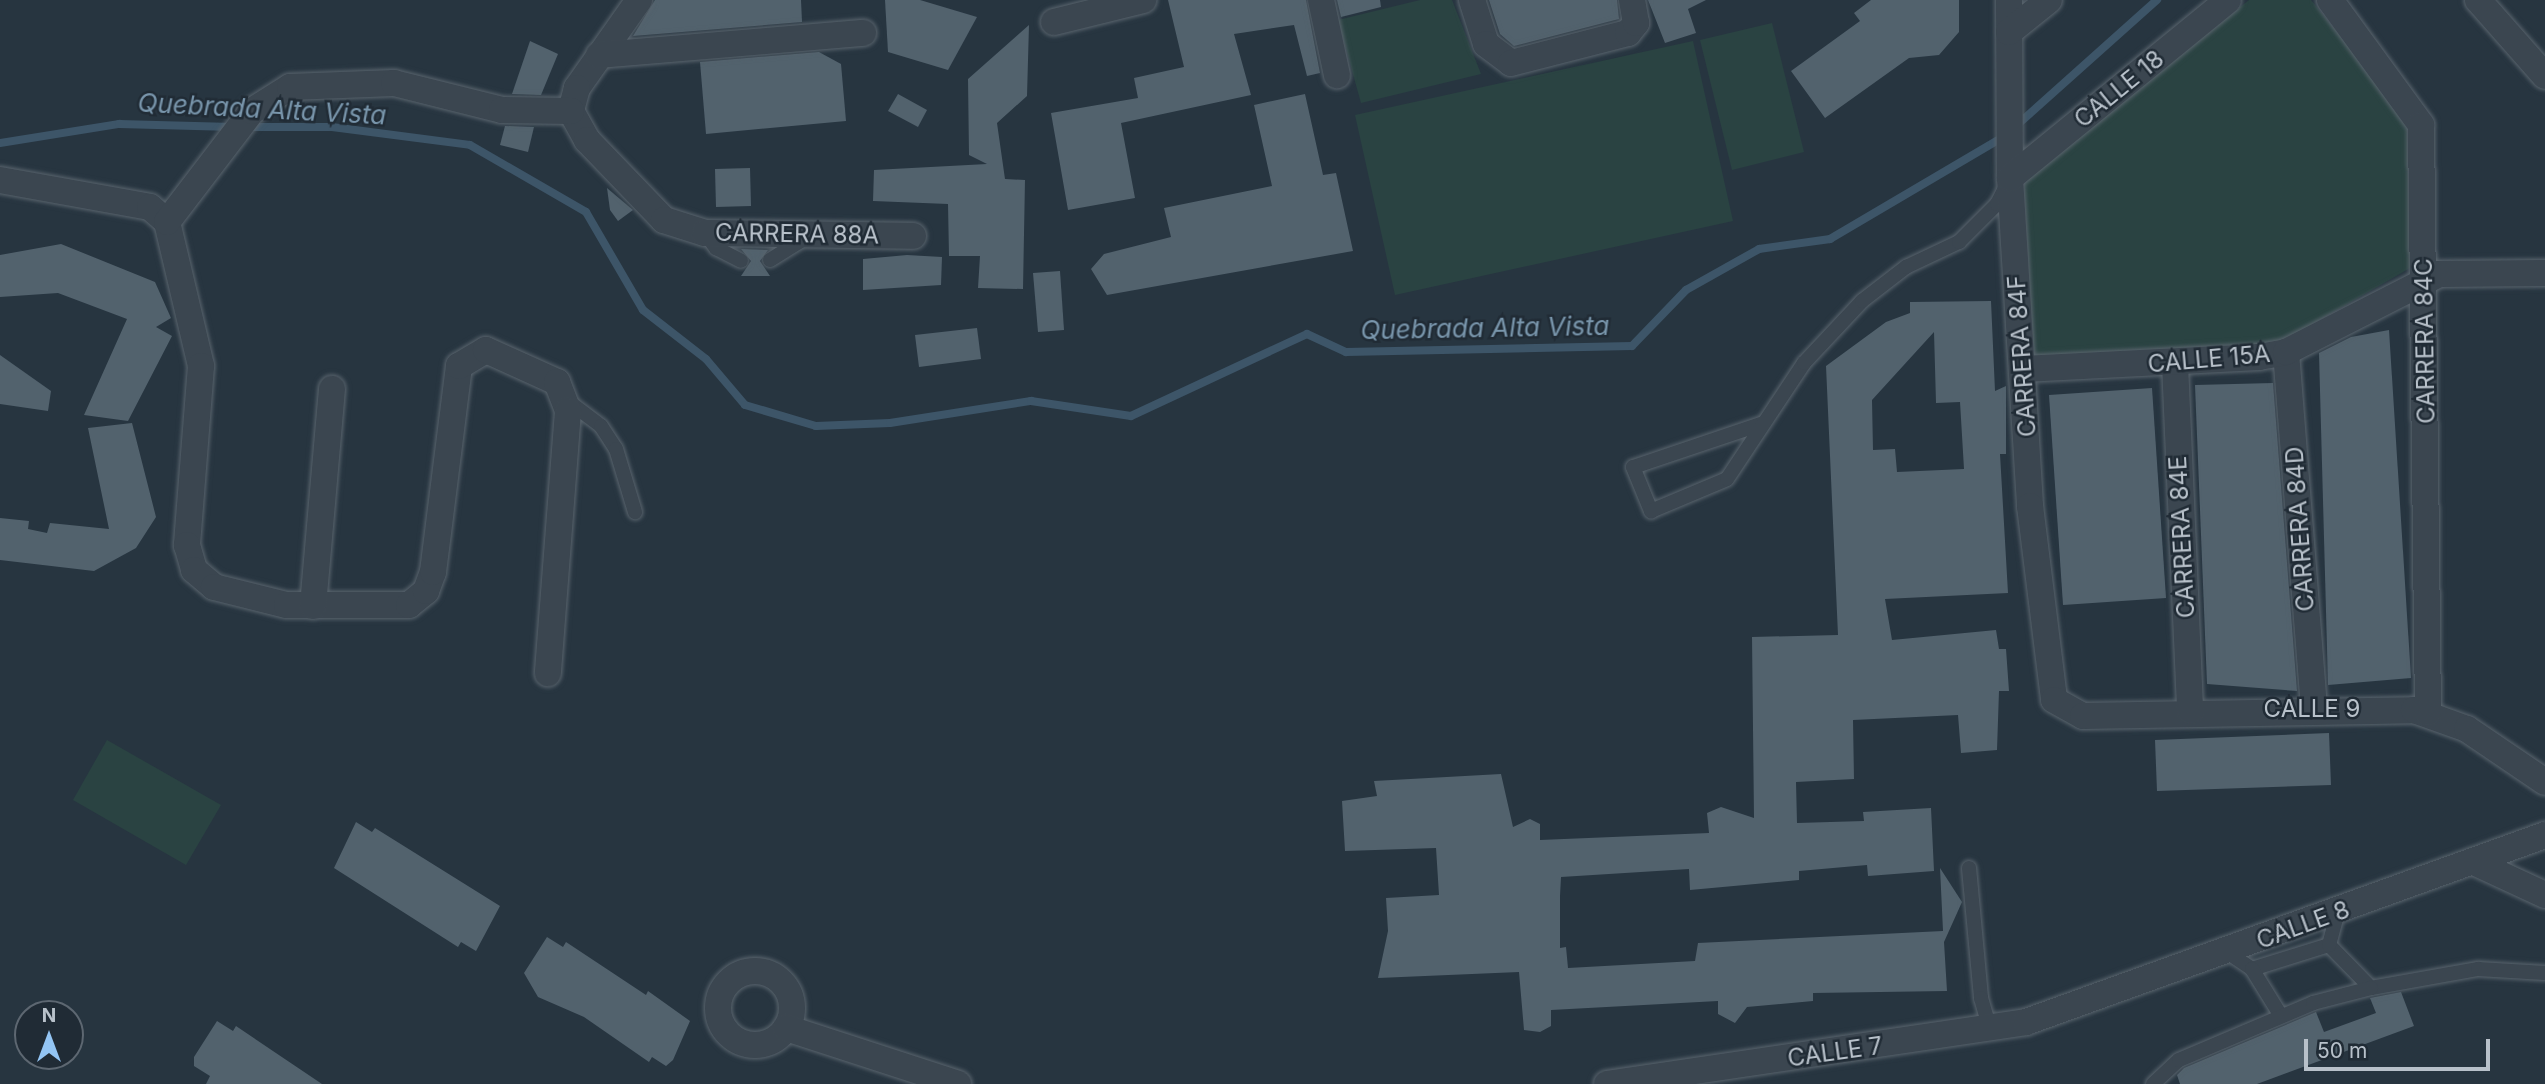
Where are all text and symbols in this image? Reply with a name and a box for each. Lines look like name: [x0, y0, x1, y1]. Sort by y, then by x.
street label: CALLE 18: [2069, 44, 2169, 134]
water label: Quebrada Alta Vista: [137, 87, 387, 131]
street label: CARRERA 88A: [715, 218, 879, 250]
street label: CARRERA 84C: [2409, 258, 2441, 424]
street label: CARRERA 84F: [2002, 274, 2042, 438]
water label: Quebrada Alta Vista: [1360, 310, 1610, 346]
street label: CALLE 15A: [2147, 339, 2271, 379]
street label: CARRERA 84D: [2280, 446, 2320, 612]
street label: CARRERA 84E: [2163, 455, 2201, 619]
street label: CALLE 9: [2264, 695, 2360, 723]
street label: CALLE 8: [2253, 895, 2353, 955]
north arrow: [14, 1000, 84, 1070]
text: N: [42, 1004, 56, 1027]
scale bar: [2307, 1024, 2492, 1068]
street label: CALLE 7: [1786, 1031, 1884, 1073]
text: 50 m: [2317, 1038, 2367, 1063]

